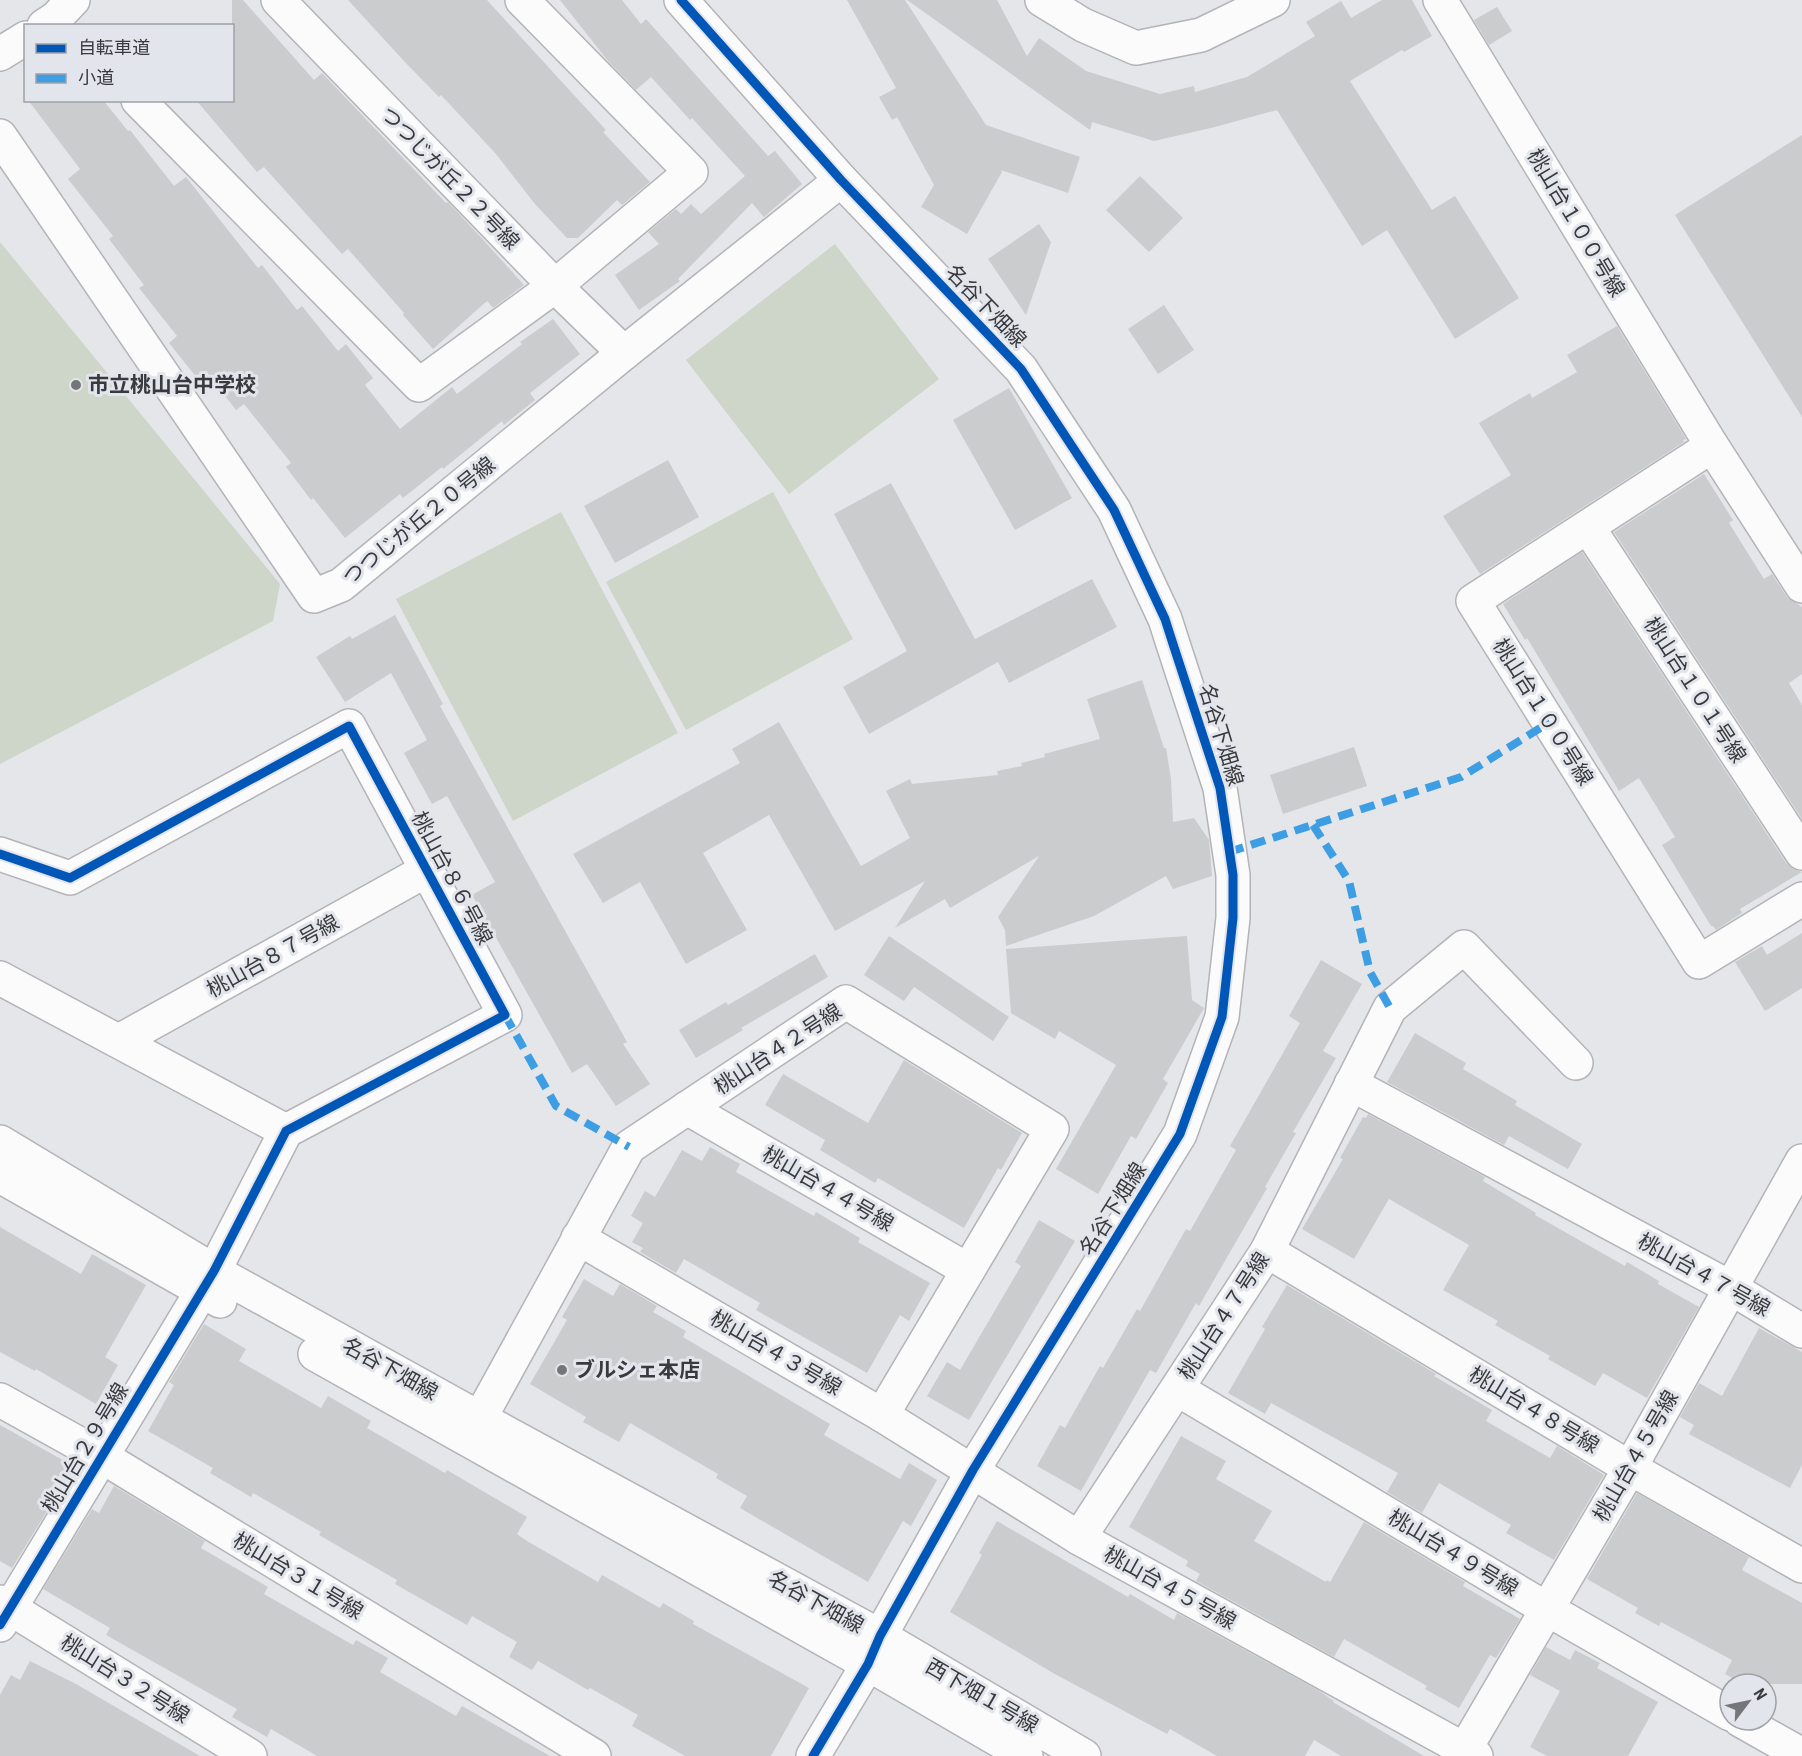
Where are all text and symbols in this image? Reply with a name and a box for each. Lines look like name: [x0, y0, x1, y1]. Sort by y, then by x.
legend: [24, 24, 234, 102]
text: 自転車道: [78, 37, 150, 58]
text: 小道: [78, 67, 114, 88]
street label: つつじが丘２２号線: [376, 102, 524, 254]
street label: 桃山台１００号線: [1522, 145, 1630, 301]
street label: 名谷下畑線: [941, 260, 1031, 352]
place label: 市立桃山台中学校: [88, 373, 256, 397]
marker: 市立桃山台中学校: [69, 378, 83, 392]
street label: つつじが丘２０号線: [338, 452, 500, 590]
street label: 桃山台１０１号線: [1639, 613, 1751, 767]
street label: 桃山台１００号線: [1488, 634, 1598, 790]
street label: 名谷下畑線: [1194, 681, 1248, 789]
street label: 桃山台８６号線: [407, 807, 497, 949]
street label: 桃山台８７号線: [203, 910, 343, 1002]
street label: 桃山台４２号線: [710, 999, 846, 1099]
street label: 桃山台４４号線: [758, 1142, 898, 1236]
street label: 名谷下畑線: [1075, 1158, 1151, 1260]
street label: 桃山台４７号線: [1634, 1229, 1774, 1321]
street label: 桃山台４７号線: [1174, 1248, 1274, 1384]
street label: 桃山台４３号線: [706, 1306, 846, 1400]
street label: 名谷下畑線: [338, 1333, 442, 1405]
place label: ブルシェ本店: [574, 1358, 700, 1382]
street label: 桃山台４８号線: [1465, 1362, 1603, 1458]
marker: ブルシェ本店: [555, 1363, 569, 1377]
street label: 桃山台２９号線: [37, 1379, 133, 1517]
street label: 桃山台４５号線: [1589, 1386, 1683, 1526]
street label: 桃山台４９号線: [1384, 1505, 1522, 1601]
street label: 桃山台３１号線: [229, 1528, 367, 1624]
street label: 桃山台４５号線: [1100, 1542, 1240, 1634]
street label: 名谷下畑線: [764, 1566, 868, 1638]
street label: 桃山台３２号線: [56, 1630, 194, 1728]
street label: 西下畑１号線: [921, 1654, 1043, 1738]
north arrow: [1718, 1672, 1778, 1732]
text: N: [1750, 1685, 1771, 1704]

